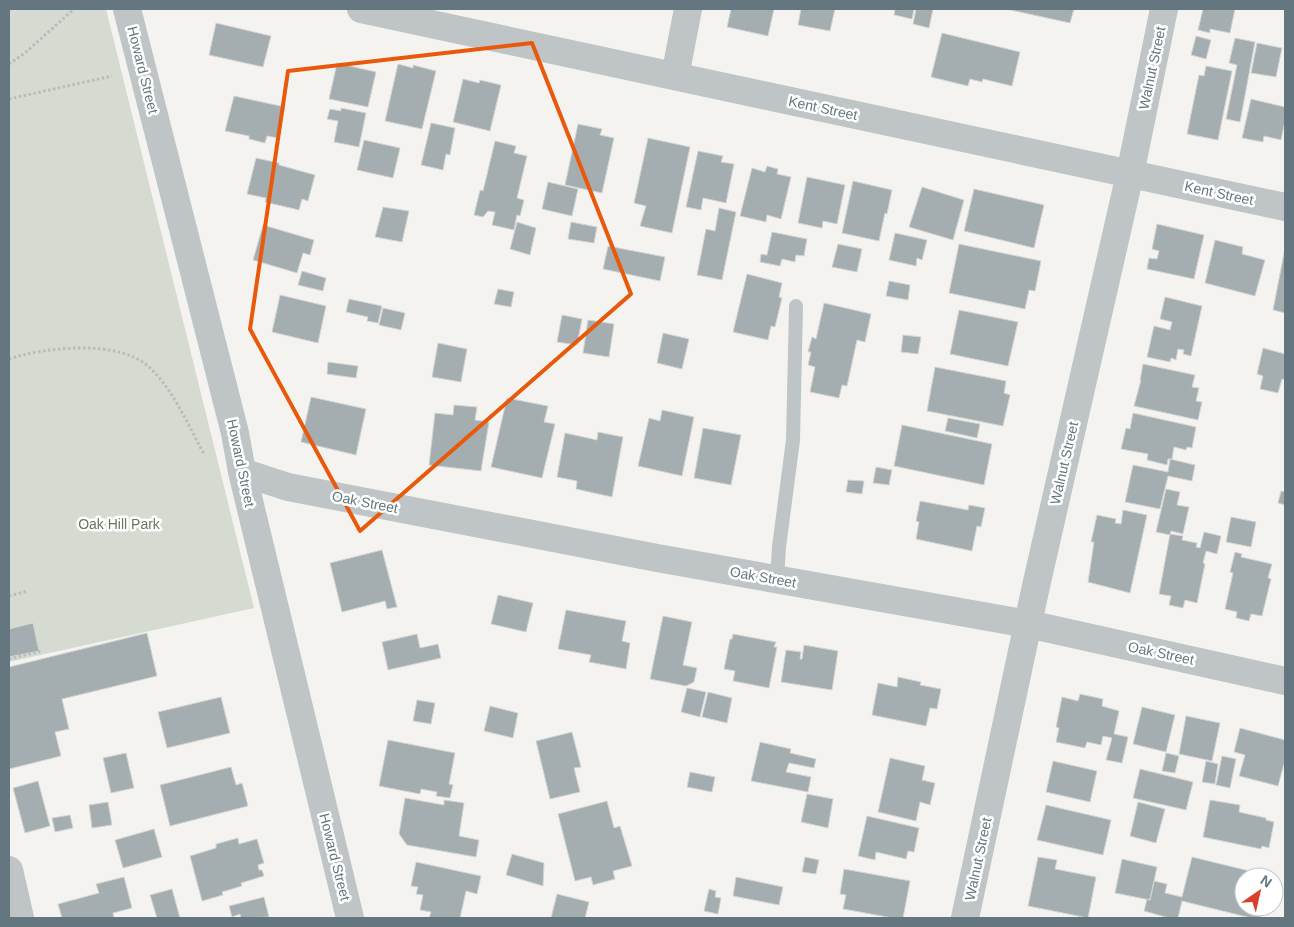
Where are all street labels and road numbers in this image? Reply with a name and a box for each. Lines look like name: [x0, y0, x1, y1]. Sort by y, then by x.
street label: Howard Street: [124, 25, 162, 115]
street label: Walnut Street: [1135, 25, 1169, 111]
street label: Kent Street: [787, 93, 859, 123]
street label: Kent Street: [1183, 178, 1255, 208]
street label: Howard Street: [224, 418, 258, 509]
street label: Walnut Street: [1047, 420, 1081, 506]
street label: Oak Street: [331, 488, 399, 516]
street label: Oak Street: [729, 563, 797, 591]
street label: Oak Street: [1127, 638, 1195, 668]
street label: Howard Street: [316, 812, 354, 902]
street label: Walnut Street: [961, 816, 995, 902]

